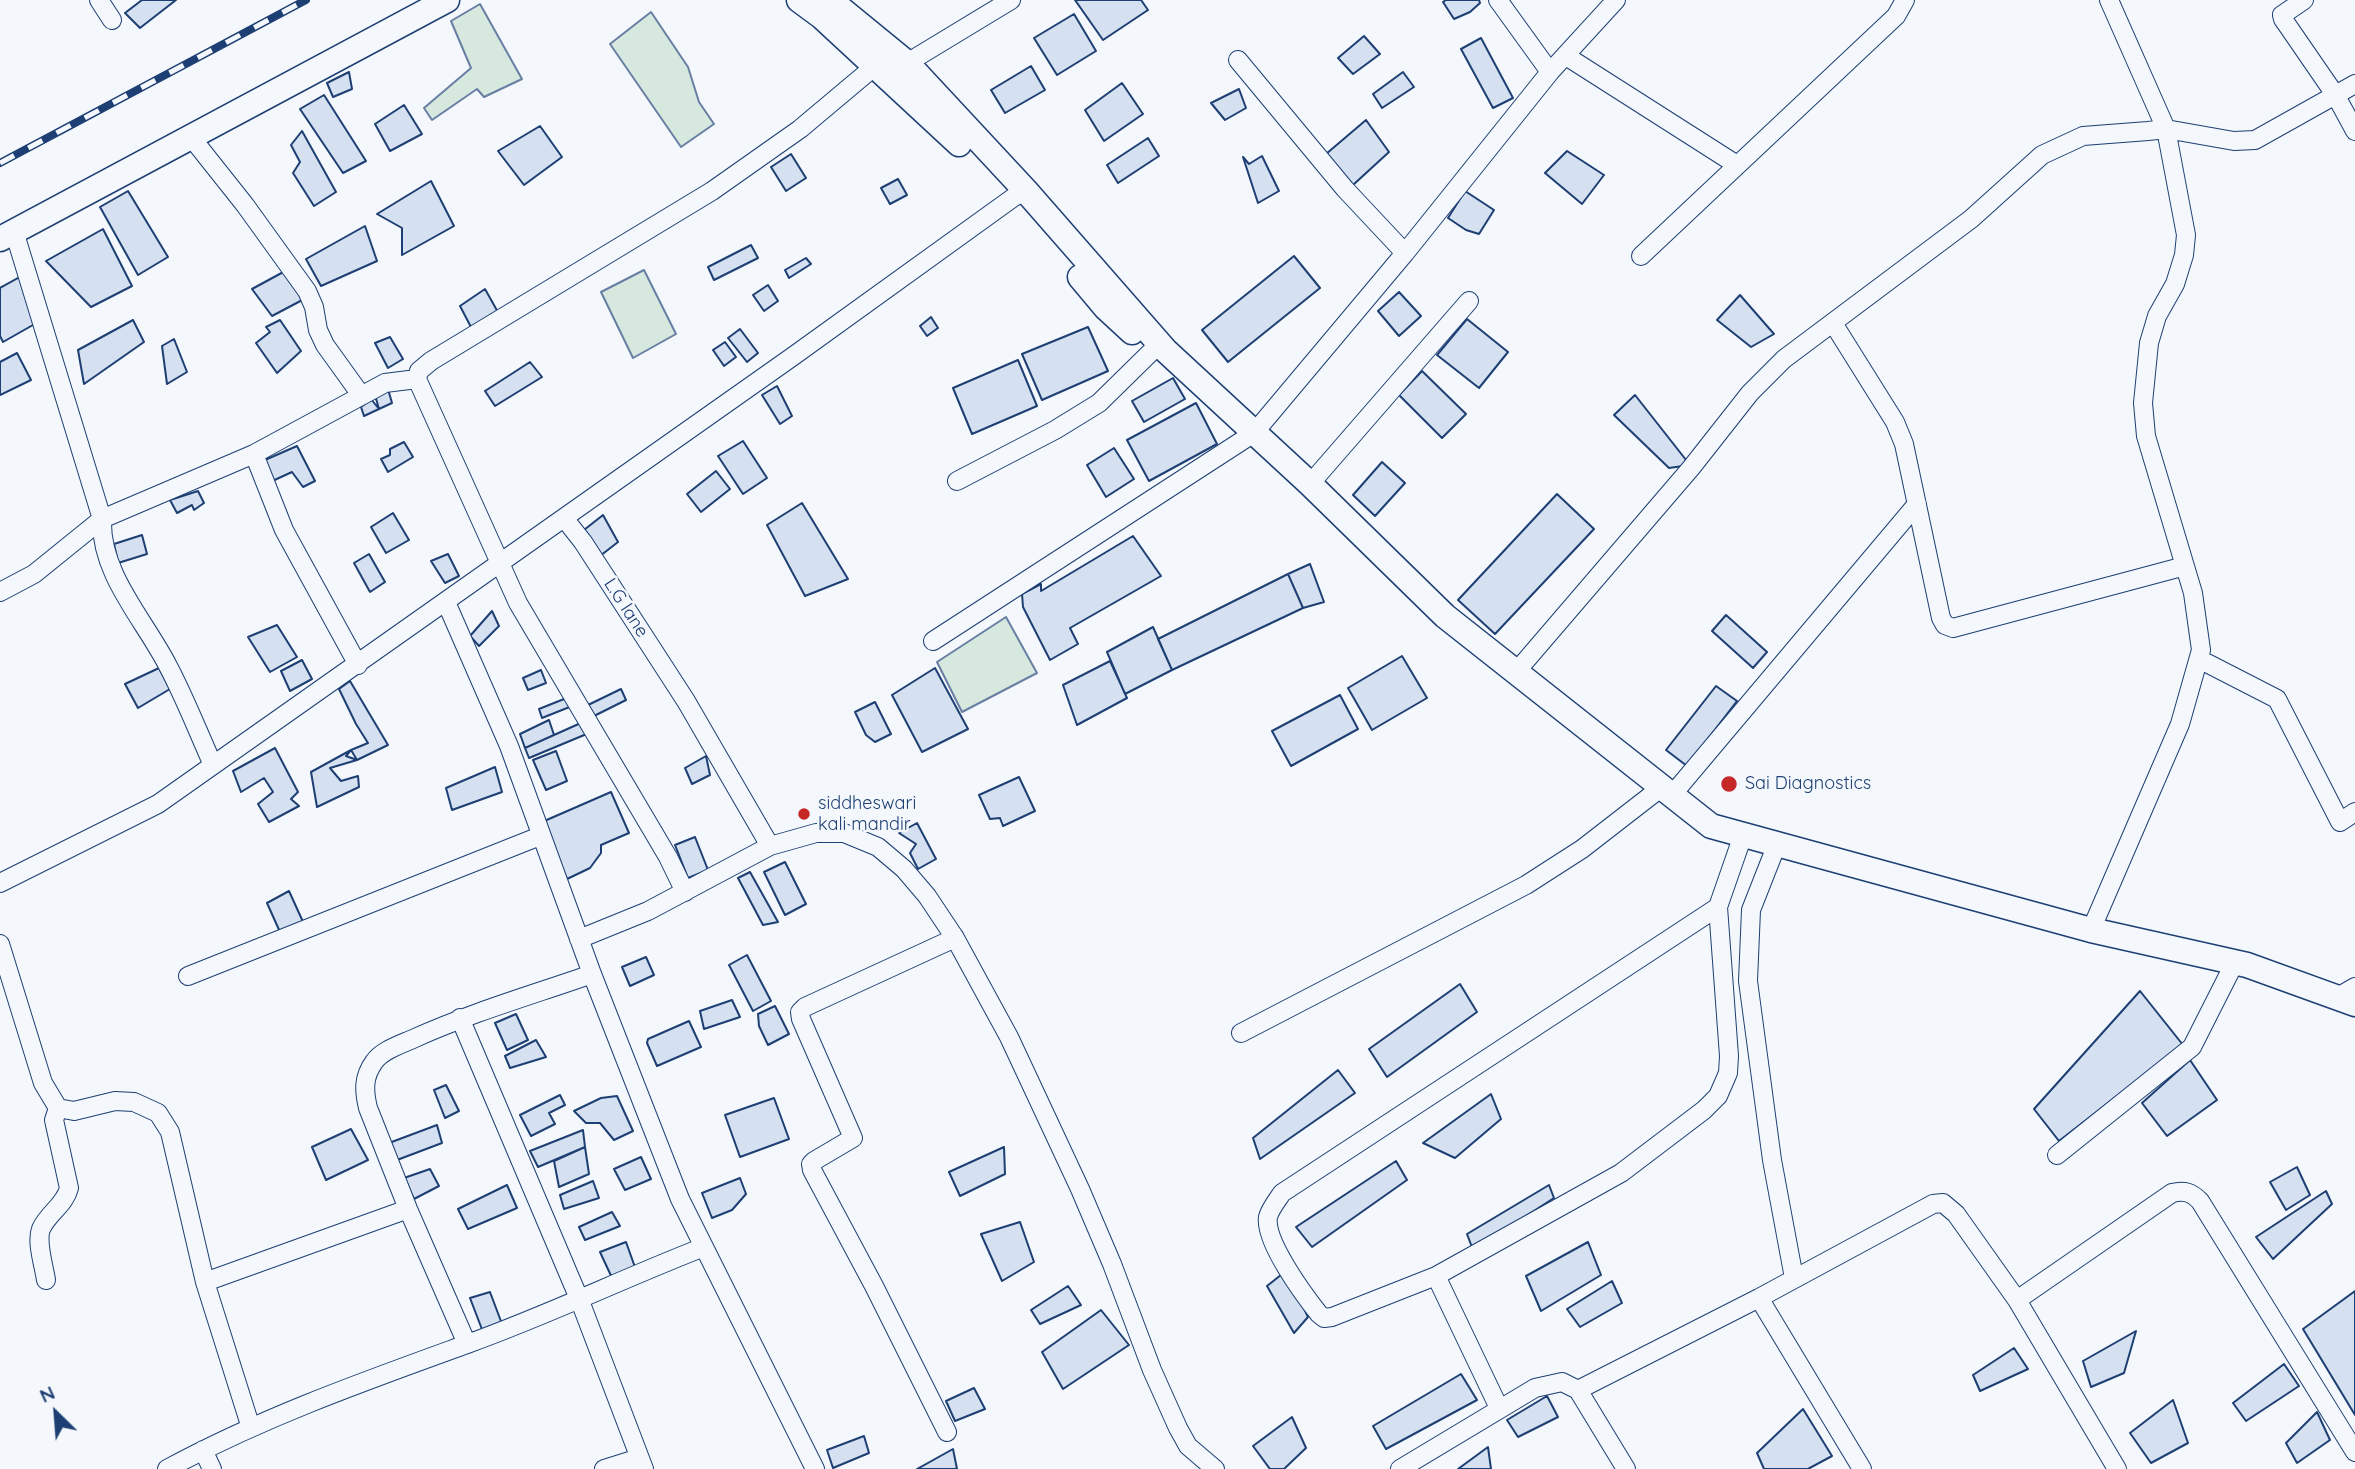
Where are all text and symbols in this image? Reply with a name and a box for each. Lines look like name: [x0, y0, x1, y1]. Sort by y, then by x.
street label: L.G lane: [599, 574, 653, 642]
place label: Sai Diagnostics: [1745, 773, 1871, 795]
marker: Sai Diagnostics: [1719, 774, 1739, 794]
place label: siddheswari kali mandir: [818, 793, 916, 836]
marker: siddheswari kali mandir: [796, 806, 812, 822]
north arrow: [21, 1378, 91, 1448]
text: N: [36, 1380, 59, 1408]

